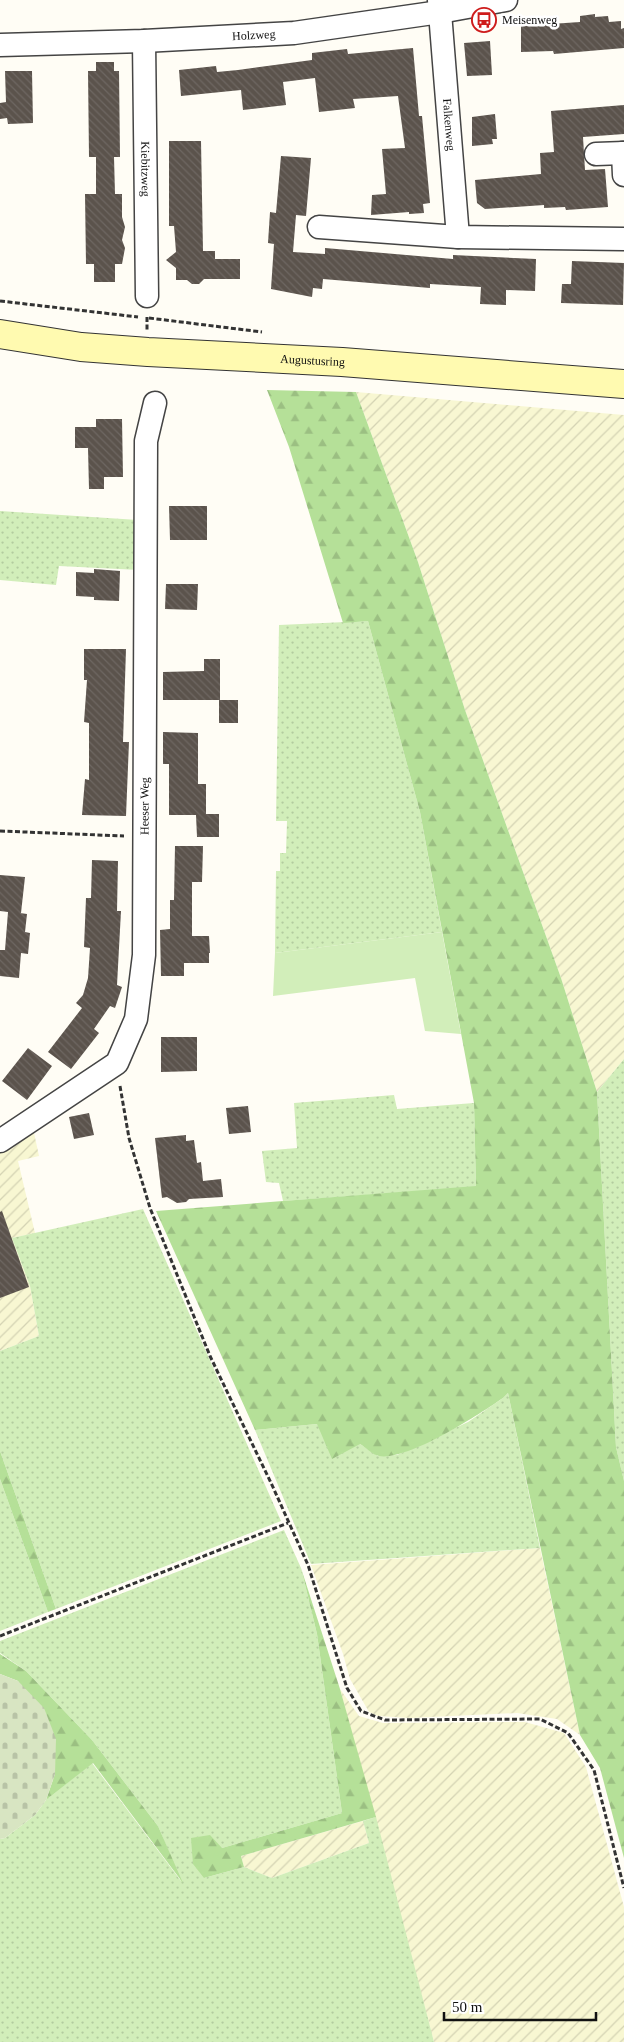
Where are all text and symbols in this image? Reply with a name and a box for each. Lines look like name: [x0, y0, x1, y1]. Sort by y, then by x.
bus stop icon: Meisenweg: [471, 7, 497, 33]
place label: Meisenweg: [502, 13, 557, 27]
street label: Holzweg: [232, 27, 276, 43]
street label: Falkenweg: [440, 98, 458, 151]
street label: Kiebitzweg: [138, 141, 153, 197]
street label: Augustusring: [280, 352, 345, 369]
street label: Heeser Weg: [137, 777, 152, 835]
scale bar: [444, 1990, 596, 2022]
text: 50 m: [452, 1999, 483, 2015]

